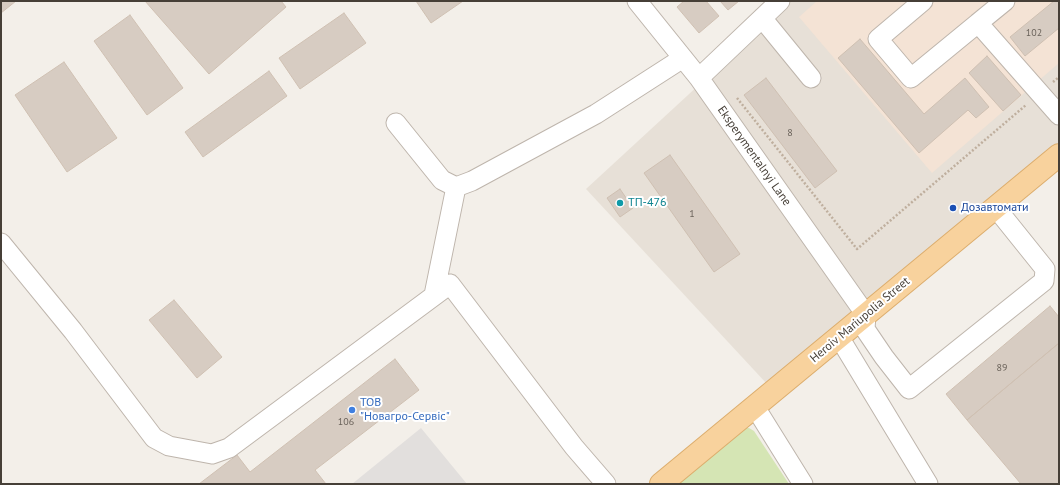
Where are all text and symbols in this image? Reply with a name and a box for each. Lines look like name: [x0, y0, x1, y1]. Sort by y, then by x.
house number: 102: [1026, 27, 1042, 39]
street label: Eksperymentalnyi Lane: [714, 103, 794, 209]
house number: 8: [787, 127, 793, 139]
place label: ТП-476: [628, 196, 667, 210]
marker: ТП-476: [615, 198, 625, 208]
place label: Дозавтомати: [961, 201, 1028, 215]
marker: Дозавтомати: [948, 203, 958, 213]
house number: 1: [689, 208, 695, 220]
street label: Heroiv Mariupolia Street: [807, 274, 913, 366]
house number: 89: [997, 362, 1007, 374]
place label: ТОВ "Новагро-Сервіс": [360, 396, 450, 424]
marker: ТОВ "Новагро-Сервіс": [347, 405, 357, 415]
house number: 106: [338, 416, 354, 428]

